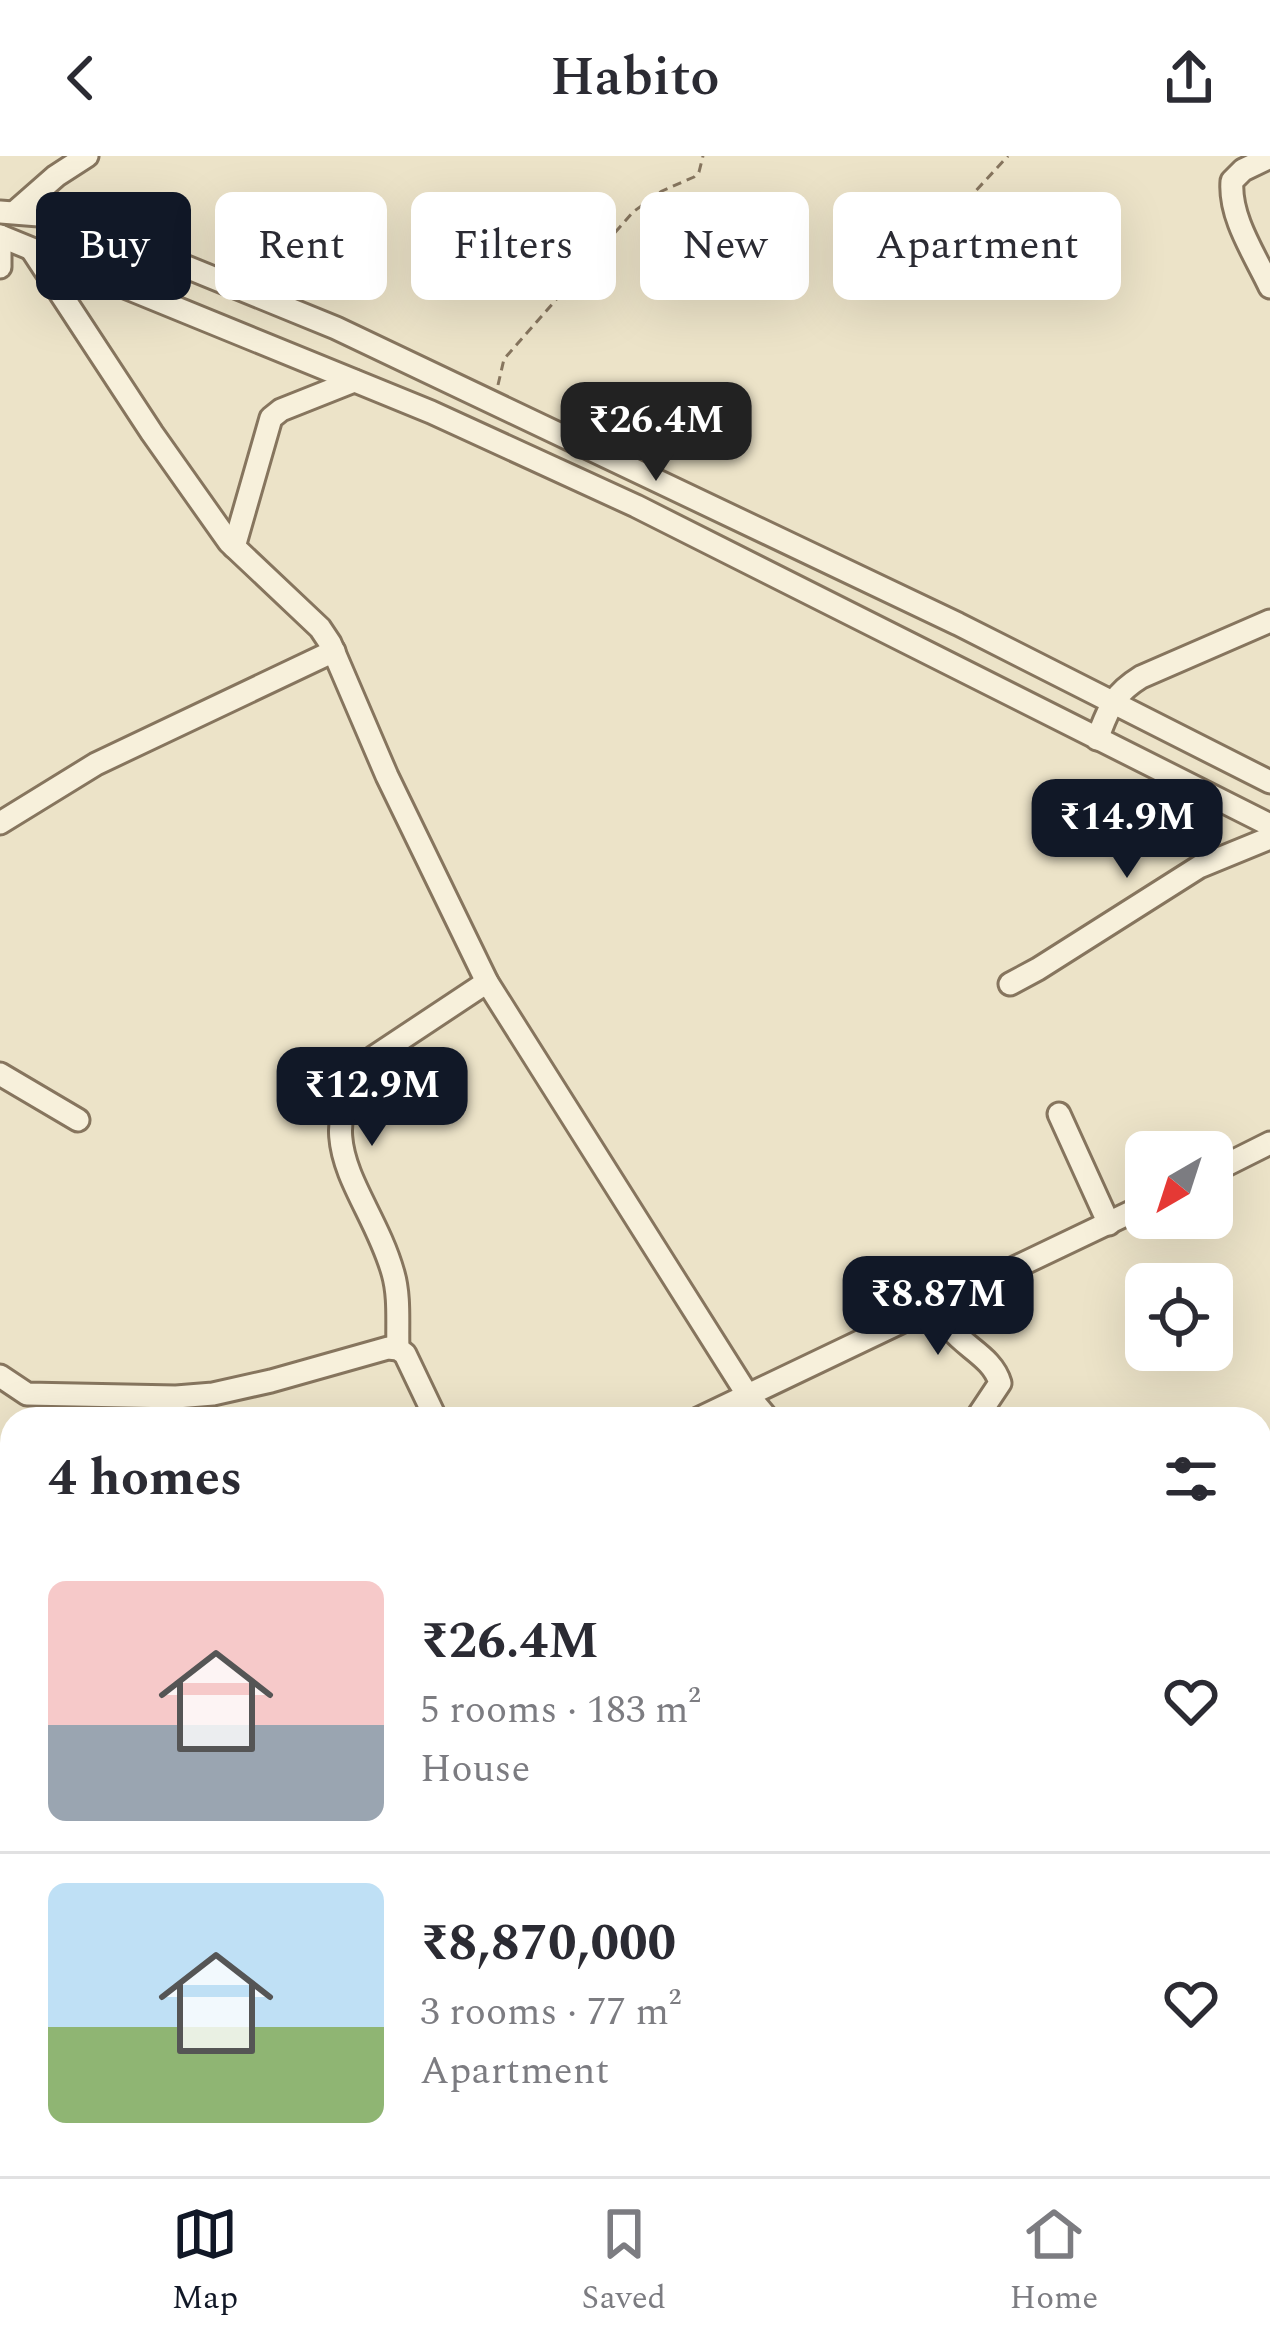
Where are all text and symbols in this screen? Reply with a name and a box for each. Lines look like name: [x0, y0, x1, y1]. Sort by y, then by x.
text: Habito: [550, 37, 720, 119]
icon: back: [48, 45, 114, 111]
icon: share: [1156, 45, 1222, 111]
chip: Buy: [36, 192, 191, 300]
chip: Rent: [215, 192, 387, 300]
chip: Filters: [411, 192, 616, 300]
chip: New: [640, 192, 809, 300]
chip: Apartment: [833, 192, 1121, 300]
pin: ₹26.4M: [558, 382, 754, 484]
text: ₹26.4M: [588, 391, 724, 450]
pin: ₹14.9M: [1029, 779, 1225, 881]
text: ₹14.9M: [1059, 788, 1195, 847]
pin: ₹12.9M: [274, 1047, 470, 1149]
text: ₹12.9M: [304, 1056, 440, 1115]
north arrow: [1125, 1131, 1233, 1239]
map controls: [1125, 1131, 1233, 1371]
pin: ₹8.87M: [840, 1256, 1036, 1358]
button: locate: [1125, 1263, 1233, 1371]
text: ₹8.87M: [870, 1265, 1006, 1324]
text: 4 homes: [48, 1440, 242, 1518]
icon: filters: [1158, 1446, 1224, 1512]
text: ₹26.4M: [420, 1603, 599, 1681]
icon: home: [144, 1629, 288, 1773]
icon: heart: [1158, 1668, 1224, 1734]
text: 5 rooms · 183 m²: [420, 1681, 701, 1740]
text: House: [420, 1740, 530, 1799]
text: ₹8,870,000: [420, 1905, 676, 1983]
icon: home: [144, 1931, 288, 2075]
icon: heart: [1158, 1970, 1224, 2036]
text: 3 rooms · 77 m²: [420, 1983, 681, 2042]
text: Apartment: [420, 2042, 609, 2101]
tab: Map: [172, 2201, 238, 2323]
tab: Saved: [581, 2201, 666, 2323]
tab: Home: [1009, 2201, 1098, 2323]

